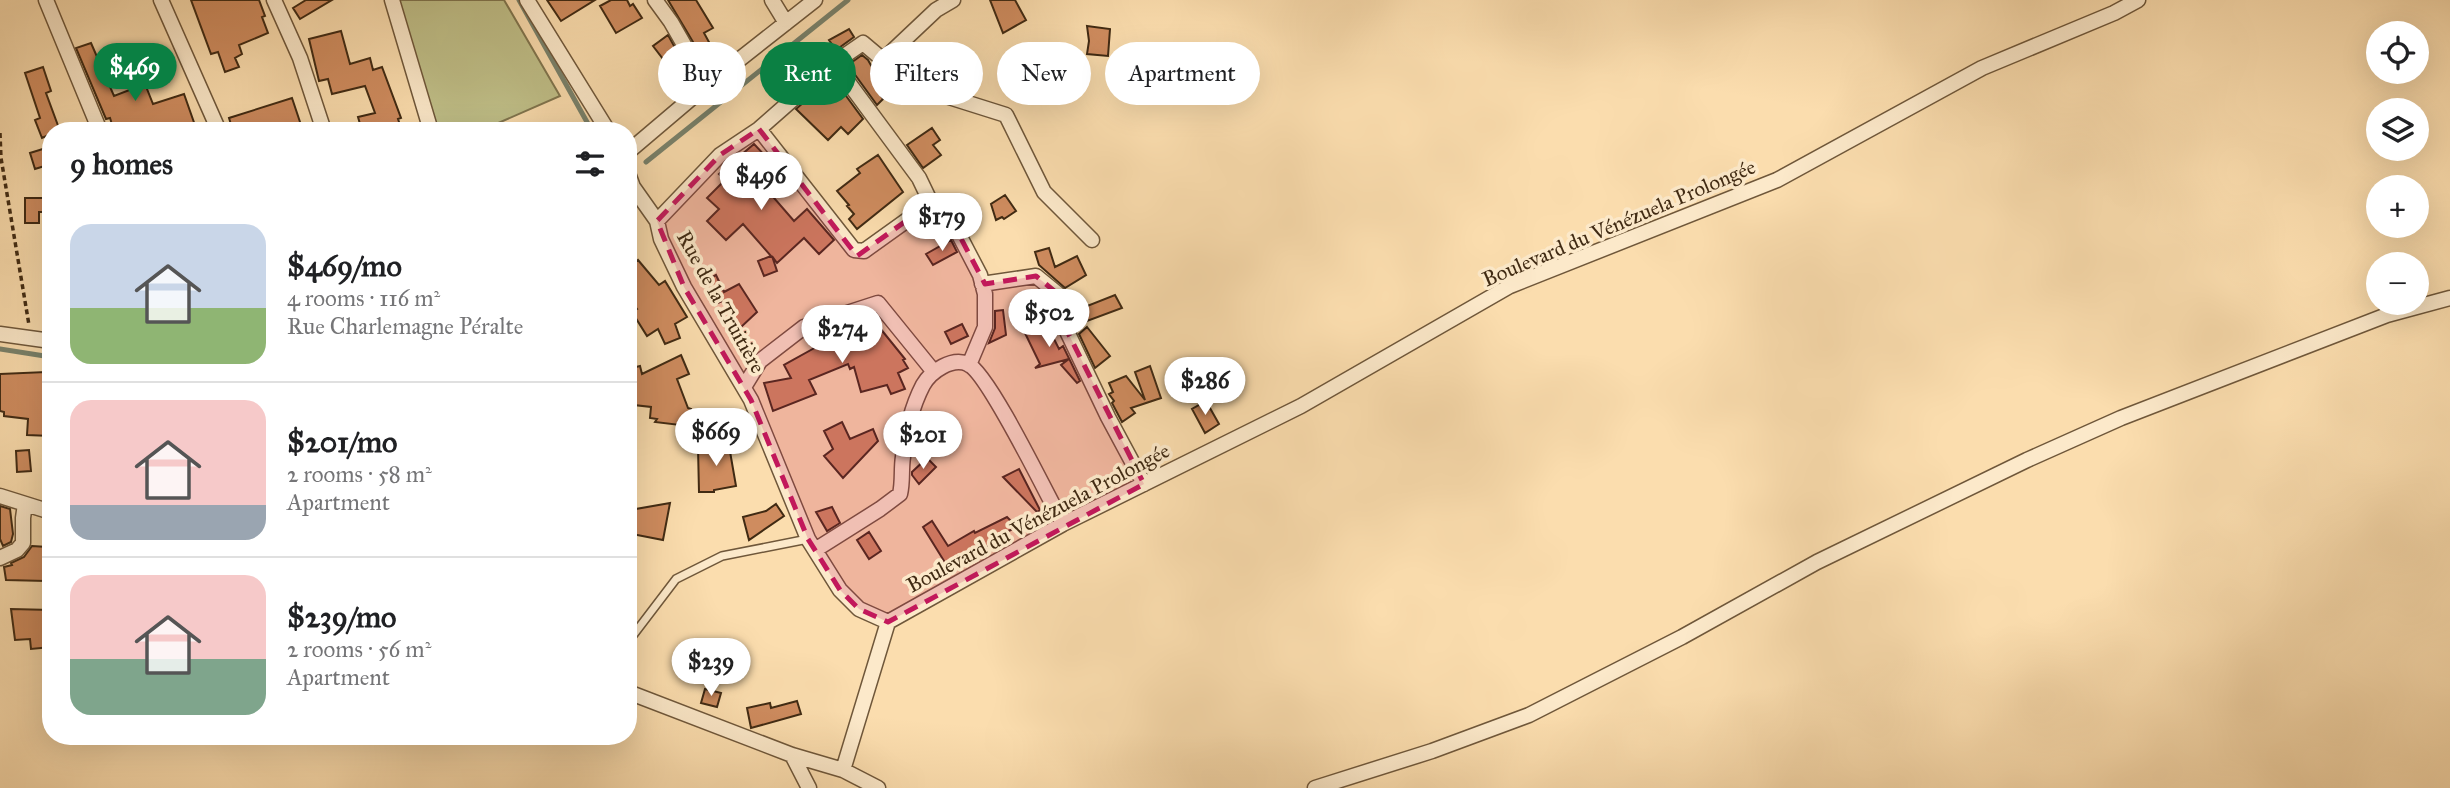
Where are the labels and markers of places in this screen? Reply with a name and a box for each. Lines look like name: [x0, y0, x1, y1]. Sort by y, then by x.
pin: $469: [94, 43, 176, 103]
pin: $496: [720, 152, 802, 212]
pin: $179: [901, 194, 983, 253]
pin: $502: [1008, 290, 1090, 349]
pin: $274: [801, 306, 883, 365]
pin: $286: [1164, 358, 1246, 417]
pin: $669: [675, 408, 757, 468]
pin: $201: [882, 412, 964, 471]
pin: $239: [670, 638, 752, 698]

